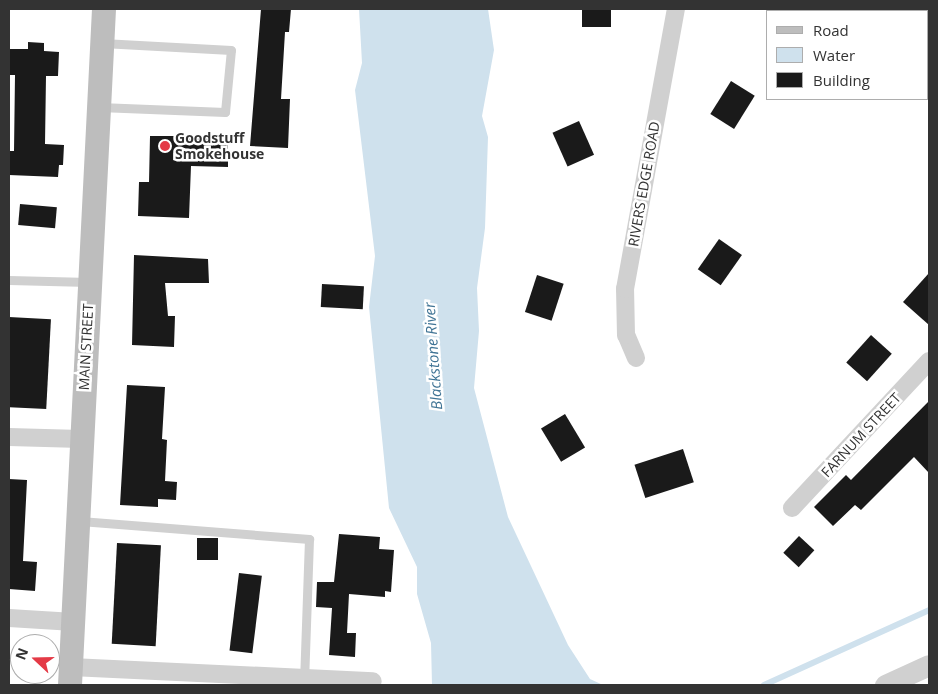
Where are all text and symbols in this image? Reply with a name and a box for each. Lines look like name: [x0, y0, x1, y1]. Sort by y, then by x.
legend: [766, 10, 928, 100]
text: Road: [813, 20, 849, 40]
text: Water: [813, 45, 855, 65]
text: Building: [813, 70, 870, 90]
street label: RIVERS EDGE ROAD: [625, 120, 663, 248]
place label: Goodstuff Smokehouse: [175, 130, 264, 162]
marker: Goodstuff Smokehouse: [159, 140, 171, 152]
water label: Blackstone River: [420, 302, 446, 410]
street label: MAIN STREET: [75, 303, 97, 391]
street label: FARNUM STREET: [818, 389, 904, 481]
north arrow: [10, 634, 60, 684]
text: N: [11, 645, 32, 663]

